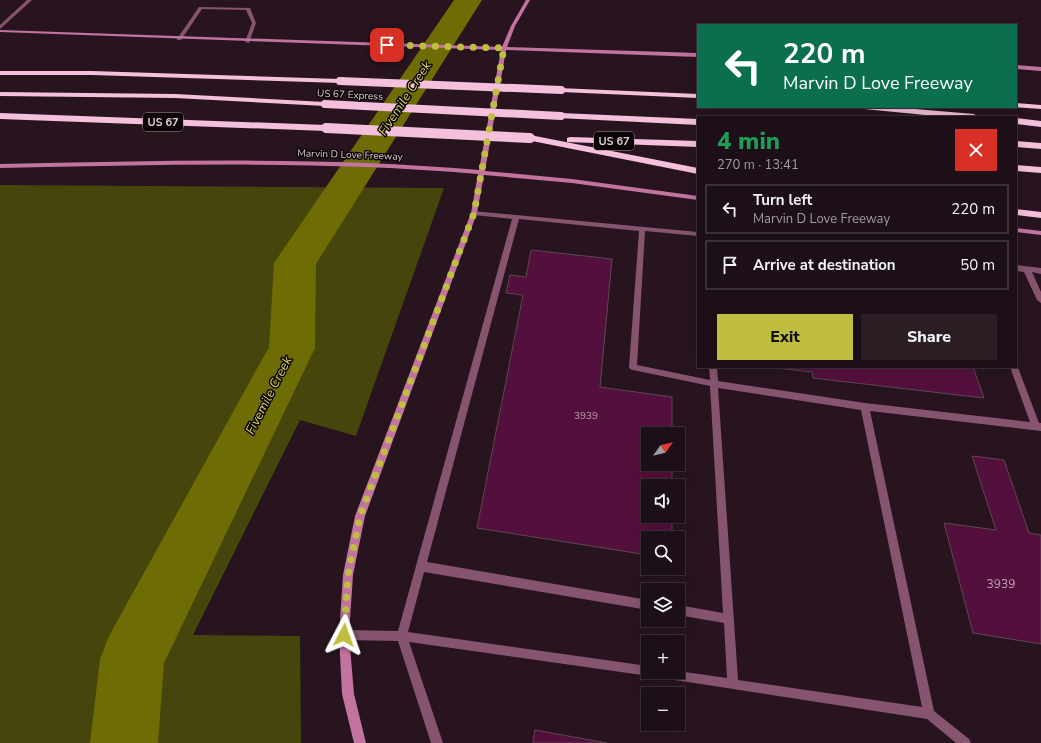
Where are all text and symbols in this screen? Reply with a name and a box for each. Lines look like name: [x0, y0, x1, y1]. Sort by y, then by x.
pin: [370, 28, 404, 62]
icon: arrive: [376, 34, 398, 56]
text: 220 m: [783, 35, 866, 73]
icon: left: [717, 40, 769, 92]
water label: Fivemile Creek: [374, 57, 436, 139]
text: Marvin D Love Freeway: [783, 71, 973, 95]
street label: US 67 Express: [317, 86, 383, 104]
road number: US 67: [143, 113, 183, 131]
text: 4 min: [717, 125, 780, 157]
button: close: [955, 129, 997, 171]
road number: US 67: [594, 132, 634, 150]
street label: Marvin D Love Freeway: [297, 146, 404, 164]
text: 270 m · 13:41: [717, 156, 799, 174]
text: Turn left: [753, 190, 812, 210]
icon: left: [719, 198, 741, 220]
text: 220 m: [951, 199, 995, 219]
text: Marvin D Love Freeway: [753, 210, 890, 228]
icon: arrive: [719, 254, 741, 276]
text: Arrive at destination: [753, 255, 896, 275]
text: 50 m: [960, 255, 995, 275]
button: Exit: [717, 314, 853, 360]
button: Share: [861, 314, 997, 360]
water label: Fivemile Creek: [241, 353, 297, 438]
house number: 3939: [574, 409, 598, 423]
north arrow: [641, 427, 685, 471]
map controls: [641, 427, 685, 731]
button: sound: [641, 479, 685, 523]
button: search: [641, 531, 685, 575]
house number: 3939: [987, 576, 1015, 592]
button: layers: [641, 583, 685, 627]
position arrow: [323, 614, 365, 656]
button: +: [641, 635, 685, 679]
button: −: [641, 687, 685, 731]

